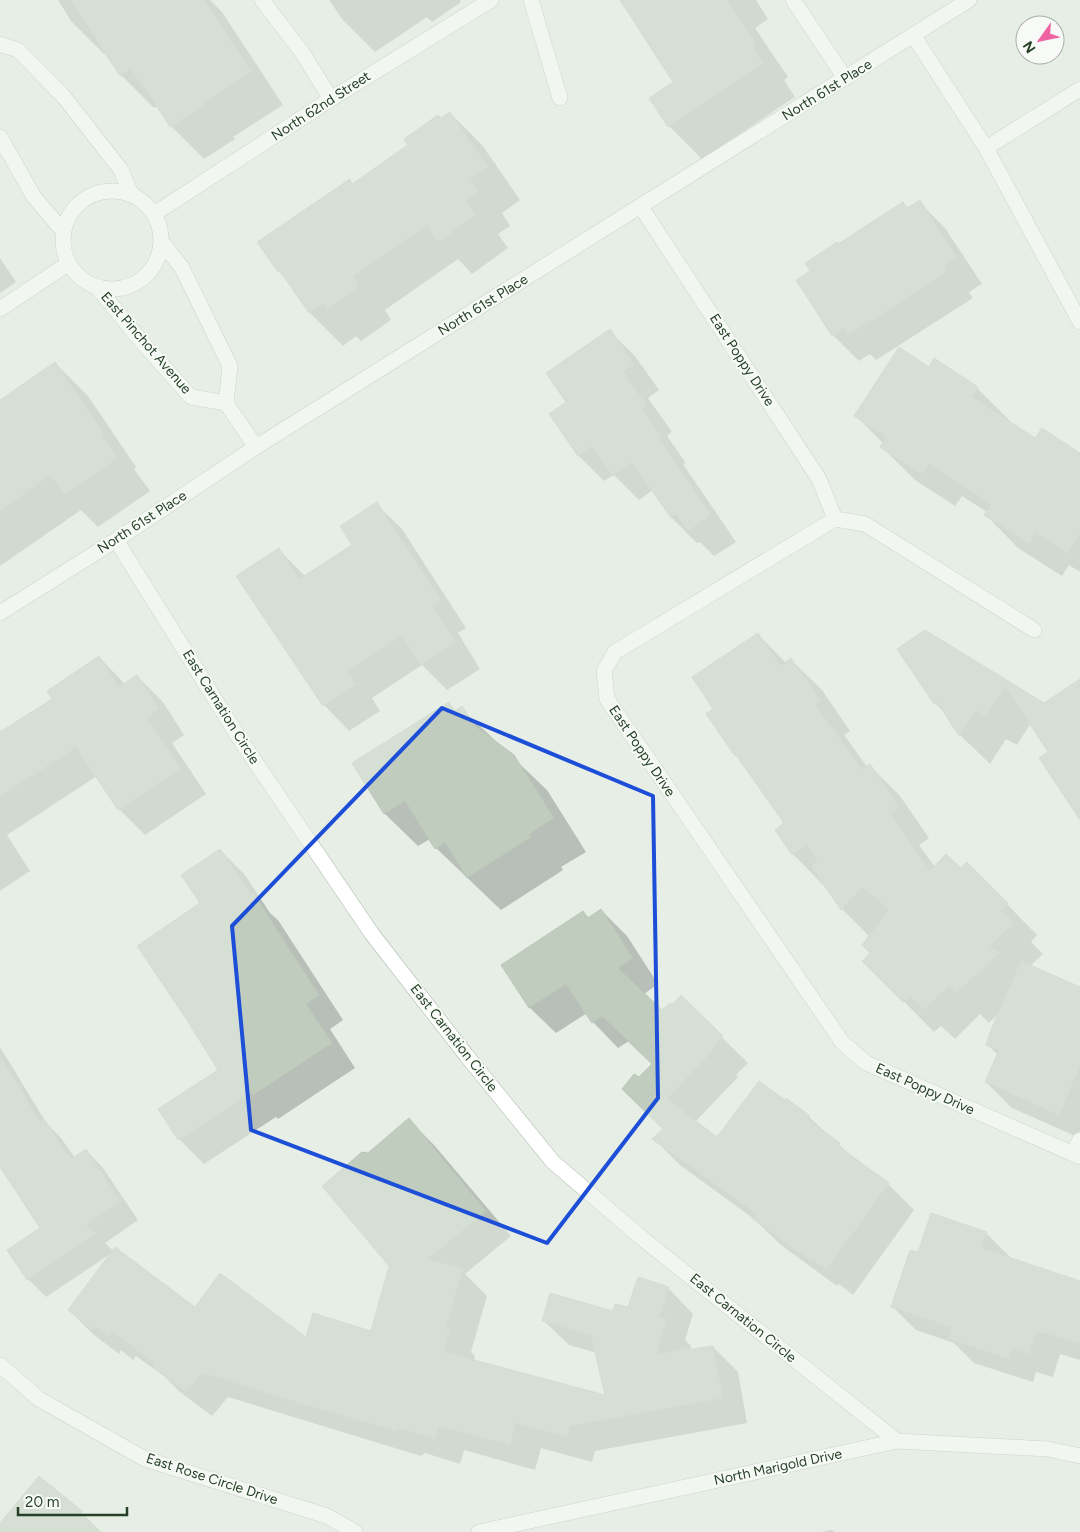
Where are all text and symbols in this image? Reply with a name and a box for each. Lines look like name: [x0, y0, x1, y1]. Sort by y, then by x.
north arrow: [1015, 15, 1065, 65]
text: N: [1019, 38, 1040, 56]
street label: North 61st Place: [779, 55, 875, 124]
street label: North 62nd Street: [268, 68, 374, 144]
street label: North 61st Place: [435, 270, 531, 339]
street label: East Pinchot Avenue: [97, 289, 195, 398]
street label: East Poppy Drive: [706, 311, 778, 410]
street label: North 61st Place: [94, 487, 190, 557]
street label: East Carnation Circle: [179, 647, 263, 768]
street label: East Poppy Drive: [605, 702, 679, 800]
street label: East Carnation Circle: [407, 981, 502, 1095]
street label: East Poppy Drive: [873, 1060, 977, 1119]
street label: East Carnation Circle: [686, 1270, 800, 1366]
street label: North Marigold Drive: [712, 1445, 844, 1489]
street label: East Rose Circle Drive: [144, 1450, 280, 1508]
scale bar: [18, 1484, 126, 1516]
text: 20 m: [25, 1493, 59, 1511]

